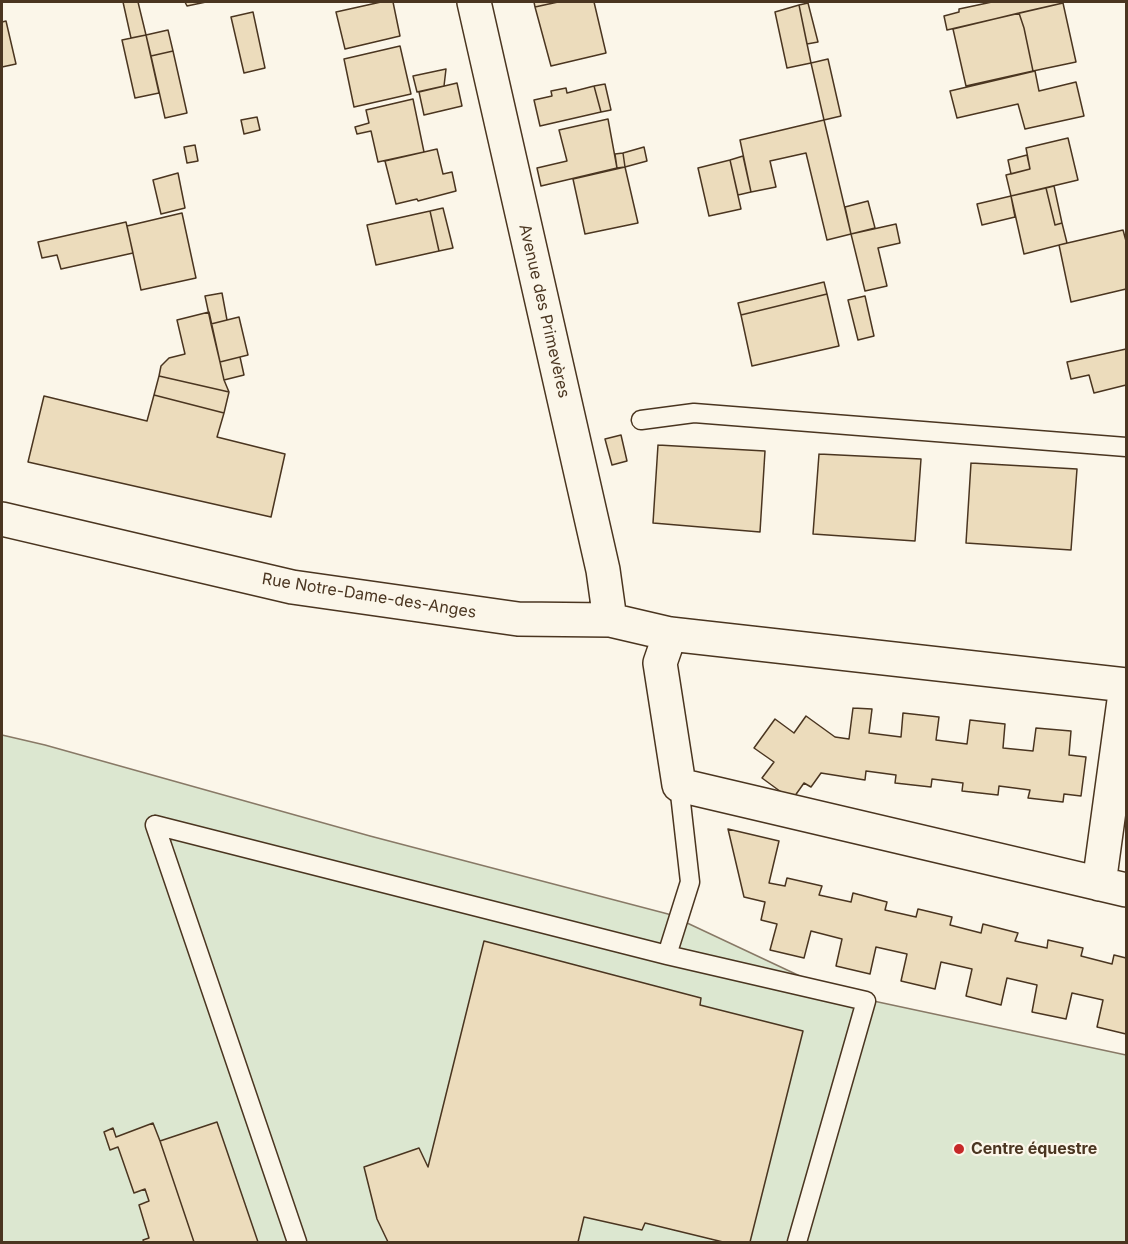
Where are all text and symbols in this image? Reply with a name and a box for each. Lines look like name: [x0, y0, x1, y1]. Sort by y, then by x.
street label: Avenue des Primevères: [515, 222, 573, 400]
street label: Rue Notre-Dame-des-Anges: [261, 570, 477, 622]
place label: Centre équestre: [971, 1139, 1097, 1159]
marker: Centre équestre: [952, 1142, 966, 1156]

